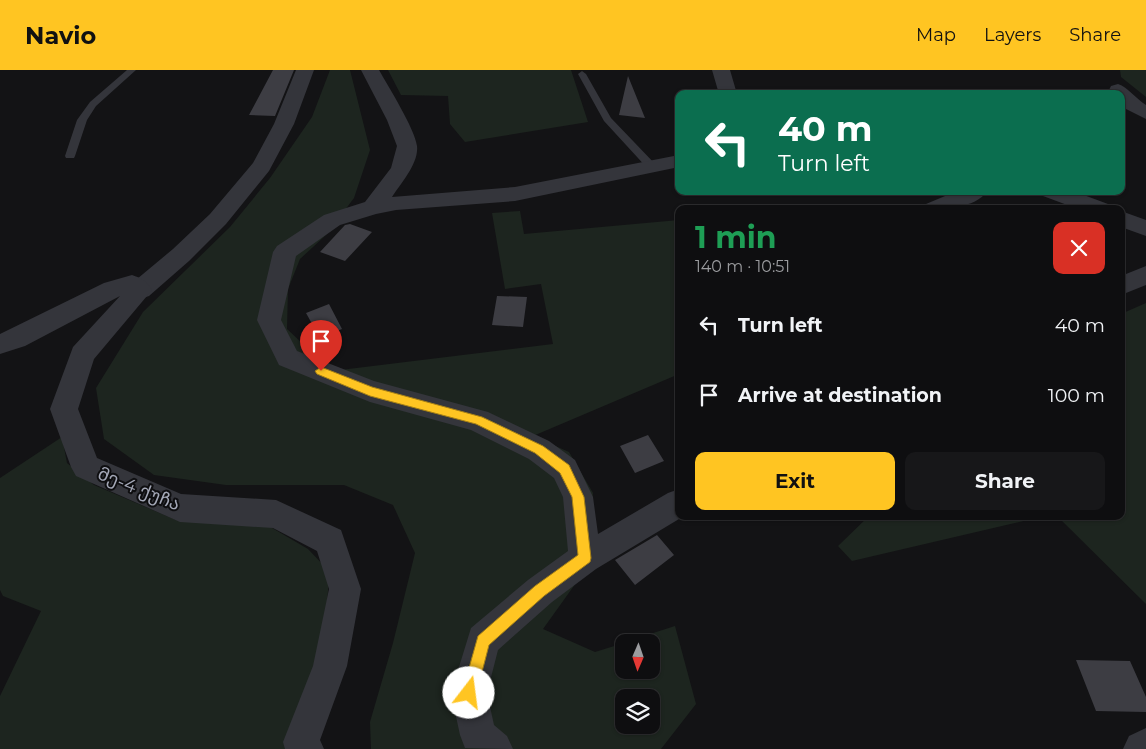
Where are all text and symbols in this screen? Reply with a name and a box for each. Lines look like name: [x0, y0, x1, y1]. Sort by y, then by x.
text: Navio: [25, 21, 96, 50]
text: Map: [916, 24, 956, 46]
text: Layers: [984, 24, 1041, 46]
text: Share: [1069, 24, 1121, 46]
text: 40 m: [778, 107, 873, 150]
icon: left: [695, 110, 760, 175]
text: Turn left: [778, 150, 870, 177]
text: 1 min: [695, 219, 776, 256]
button: close: [1053, 222, 1105, 274]
text: 140 m · 10:51: [695, 257, 790, 276]
icon: left: [695, 311, 723, 339]
text: Turn left: [738, 314, 823, 337]
text: 40 m: [1055, 314, 1105, 337]
pin: [300, 320, 342, 371]
icon: arrive: [307, 327, 335, 355]
icon: arrive: [695, 381, 723, 409]
text: Arrive at destination: [738, 384, 942, 407]
text: 100 m: [1048, 384, 1105, 407]
button: Exit: [695, 452, 895, 510]
button: Share: [905, 452, 1105, 510]
street label: მე-4 ქუჩა: [95, 463, 183, 515]
north arrow: [615, 634, 660, 679]
map controls: [615, 634, 660, 734]
position arrow: [442, 666, 494, 718]
button: layers: [615, 689, 660, 734]

